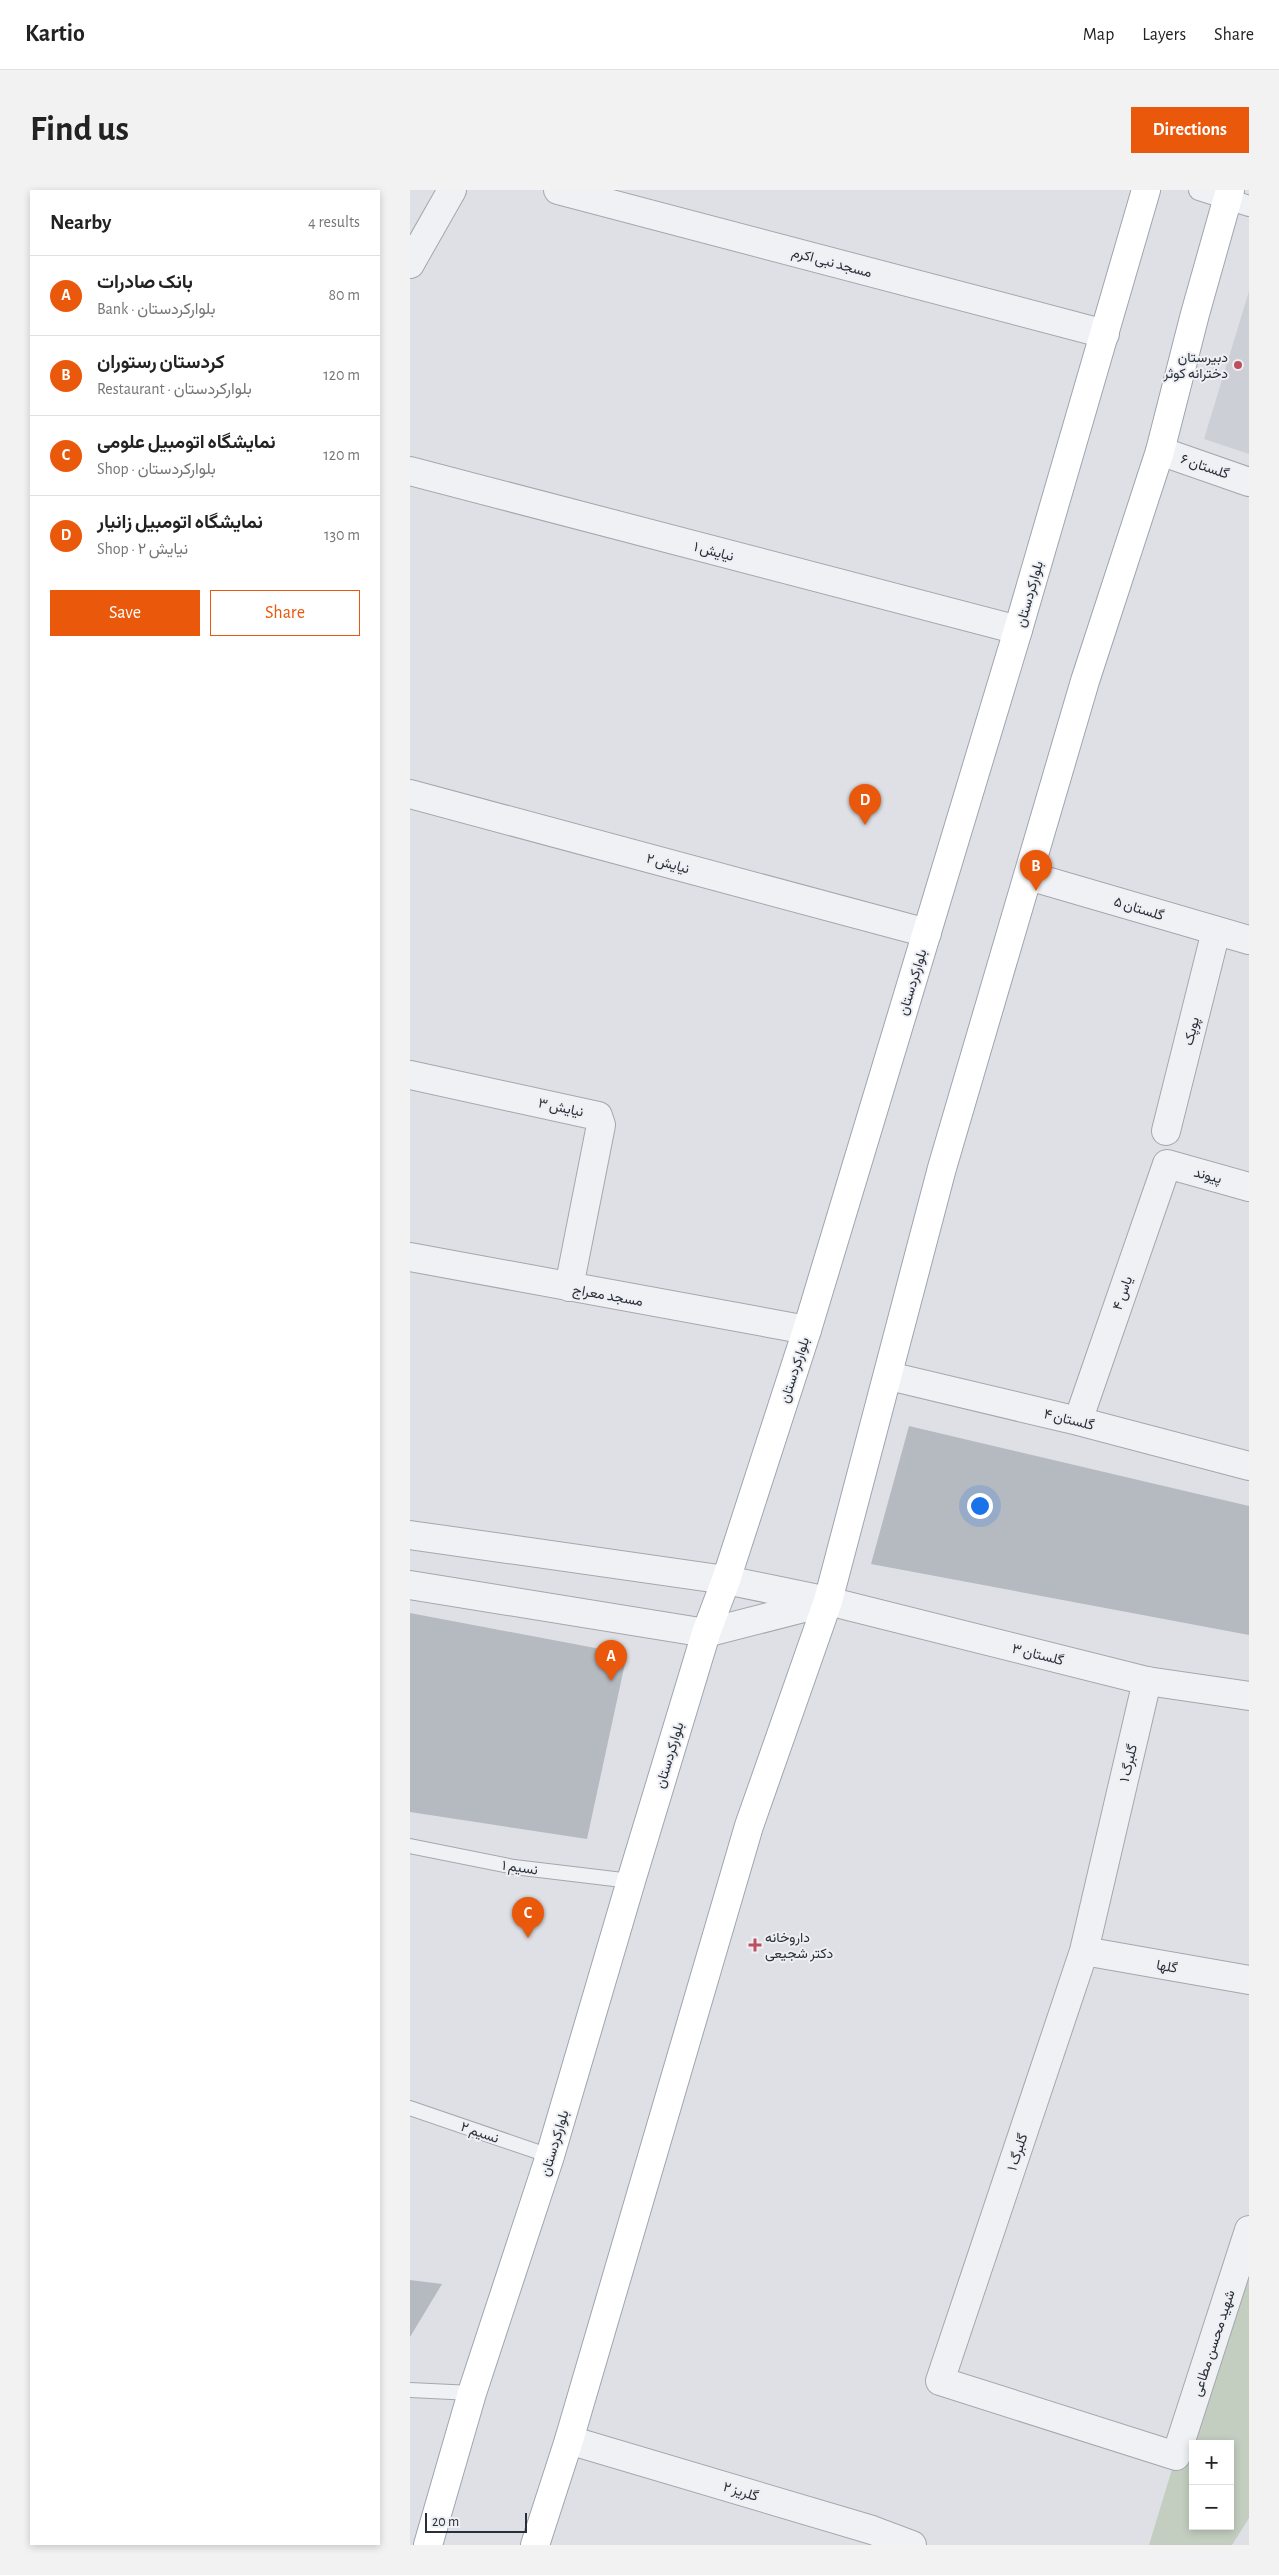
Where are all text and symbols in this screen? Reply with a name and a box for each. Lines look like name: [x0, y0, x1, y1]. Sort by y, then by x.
text: Kartio: [25, 22, 85, 46]
text: Map: [1083, 26, 1114, 44]
text: Layers: [1142, 26, 1186, 44]
text: Share: [1214, 26, 1254, 44]
button: Directions: [1131, 107, 1249, 153]
text: Find us: [30, 112, 129, 147]
text: Nearby: [50, 212, 111, 233]
text: 4 results: [308, 214, 360, 230]
street label: مسجد نبی اکرم: [790, 246, 873, 281]
text: بانک صادرات: [97, 273, 193, 292]
text: A: [61, 287, 71, 303]
text: 80 m: [329, 287, 360, 303]
text: Bank · بلوارکردستان: [97, 301, 215, 317]
place label: دبیرستان دخترانه کوثر: [1163, 351, 1228, 382]
text: کردستان رستوران: [97, 353, 225, 372]
marker: دبیرستان دخترانه کوثر: [1232, 359, 1244, 371]
text: B: [61, 367, 71, 383]
text: 120 m: [323, 367, 360, 383]
text: Restaurant · بلوارکردستان: [97, 381, 252, 397]
text: نمایشگاه اتومبیل علومی: [97, 433, 276, 452]
text: C: [62, 447, 70, 463]
text: 120 m: [323, 447, 360, 463]
street label: گلستان ۶: [1178, 451, 1231, 483]
text: Shop · بلوارکردستان: [97, 461, 216, 477]
text: نمایشگاه اتومبیل زانیار: [97, 513, 263, 532]
text: D: [61, 527, 71, 543]
text: 130 m: [324, 527, 360, 543]
street label: نیایش ۱: [692, 540, 735, 565]
text: Shop · نیایش ۲: [97, 541, 188, 557]
street label: بلوارکردستان: [1014, 560, 1047, 629]
button: Save: [50, 590, 200, 636]
button: Share: [210, 590, 360, 636]
pin: D: [849, 784, 881, 825]
pin: B: [1020, 850, 1052, 891]
street label: نیایش ۲: [644, 852, 691, 877]
street label: گلستان ۵: [1112, 894, 1166, 924]
street label: بلوارکردستان: [896, 948, 931, 1017]
street label: پوپک: [1182, 1016, 1204, 1047]
street label: نیایش ۳: [537, 1096, 585, 1121]
street label: پیوند: [1192, 1166, 1223, 1188]
street label: یاس ۴: [1111, 1275, 1136, 1312]
street label: مسجد معراج: [571, 1283, 644, 1312]
street label: بلوارکردستان: [778, 1336, 813, 1405]
street label: گلستان ۴: [1042, 1406, 1096, 1434]
your location: [967, 1493, 993, 1519]
pin: A: [595, 1640, 627, 1681]
street label: گلستان ۳: [1010, 1641, 1065, 1669]
street label: بلوارکردستان: [653, 1721, 688, 1790]
street label: گلبرگ ۱: [1117, 1743, 1141, 1784]
street label: نسیم ۱: [501, 1859, 539, 1878]
pin: C: [512, 1897, 544, 1938]
place label: داروخانه دکتر شجیعی: [765, 1931, 834, 1962]
marker: داروخانه دکتر شجیعی: [749, 1939, 761, 1951]
street label: گلها: [1155, 1957, 1179, 1977]
street label: بلوارکردستان: [538, 2109, 573, 2178]
street label: نسیم ۲: [458, 2120, 501, 2147]
street label: گلبرگ ۱: [1004, 2132, 1031, 2173]
street label: شهید محسن مطاعی: [1190, 2288, 1239, 2399]
map controls: [1189, 2440, 1234, 2530]
button: +: [1189, 2440, 1234, 2485]
street label: گلریز ۲: [721, 2479, 760, 2505]
button: −: [1189, 2485, 1234, 2530]
scale bar: [425, 2510, 528, 2533]
text: 20 m: [432, 2515, 459, 2529]

